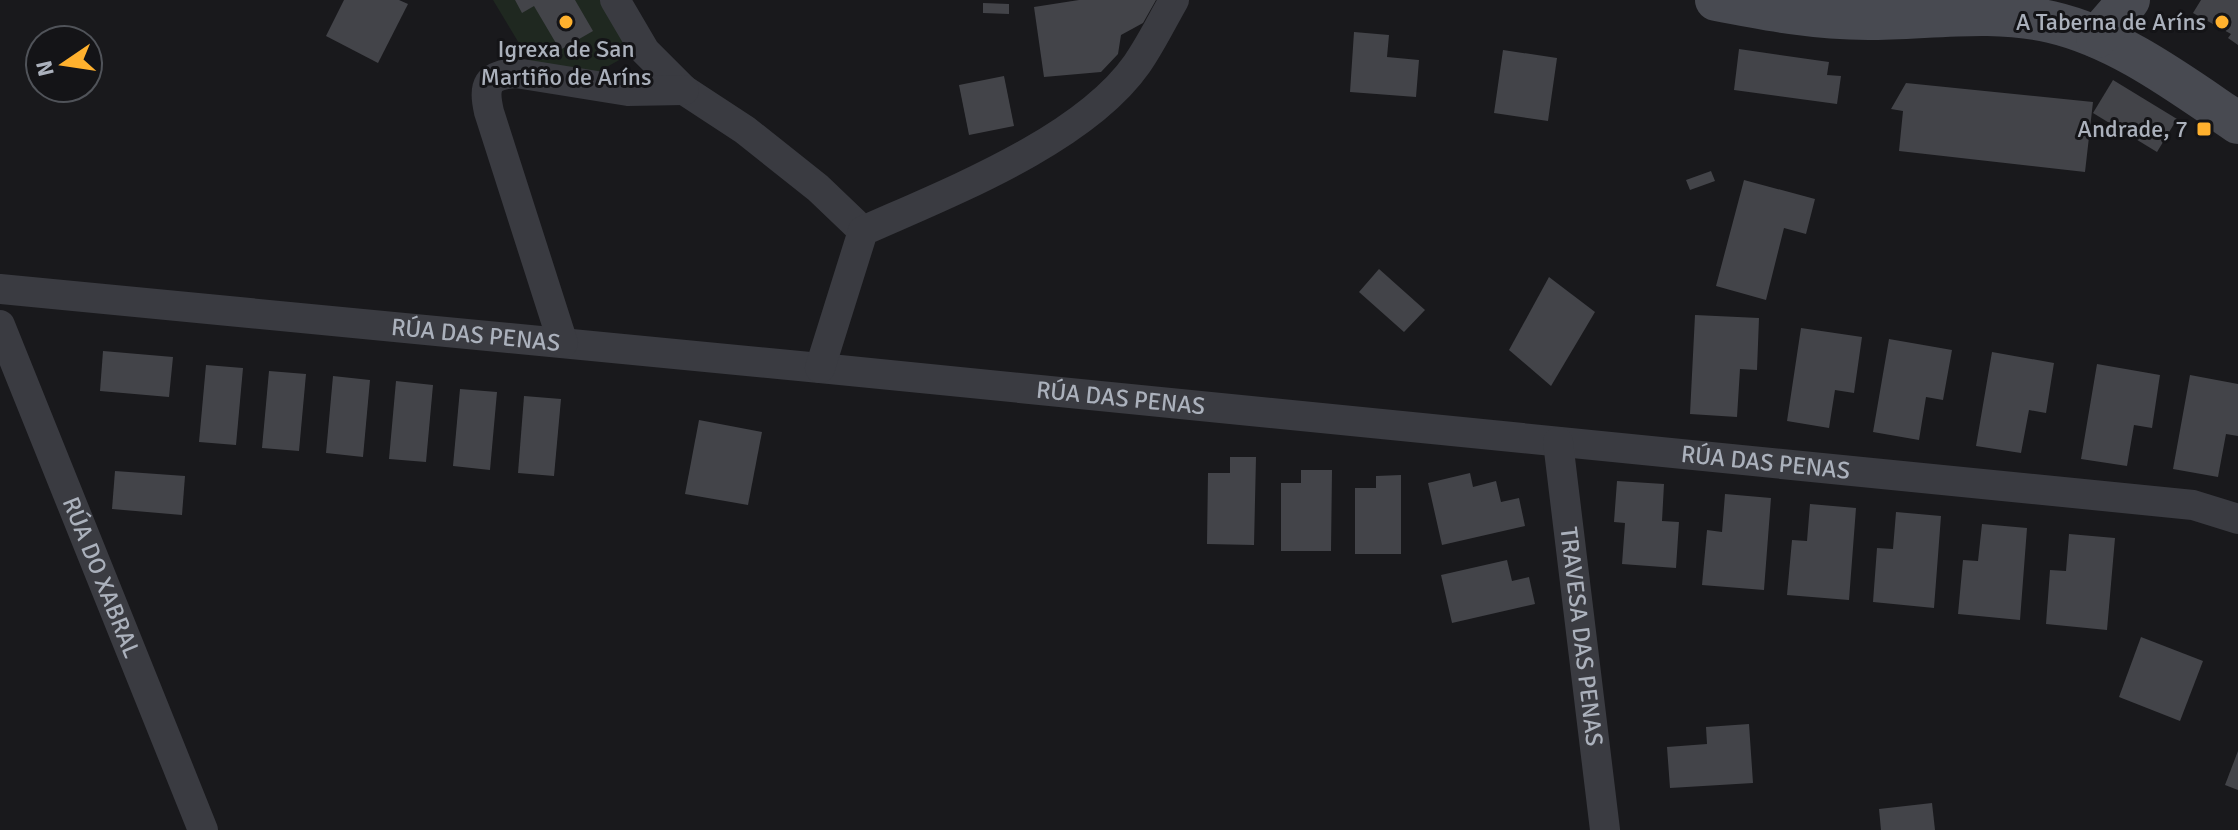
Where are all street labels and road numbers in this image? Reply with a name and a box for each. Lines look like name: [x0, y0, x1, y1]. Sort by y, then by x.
street label: RÚA DAS PENAS: [390, 312, 562, 358]
street label: RÚA DAS PENAS: [1035, 375, 1207, 421]
street label: RÚA DAS PENAS: [1680, 439, 1851, 486]
street label: RÚA DO XABRAL: [56, 492, 147, 662]
street label: TRAVESA DAS PENAS: [1553, 525, 1610, 748]

